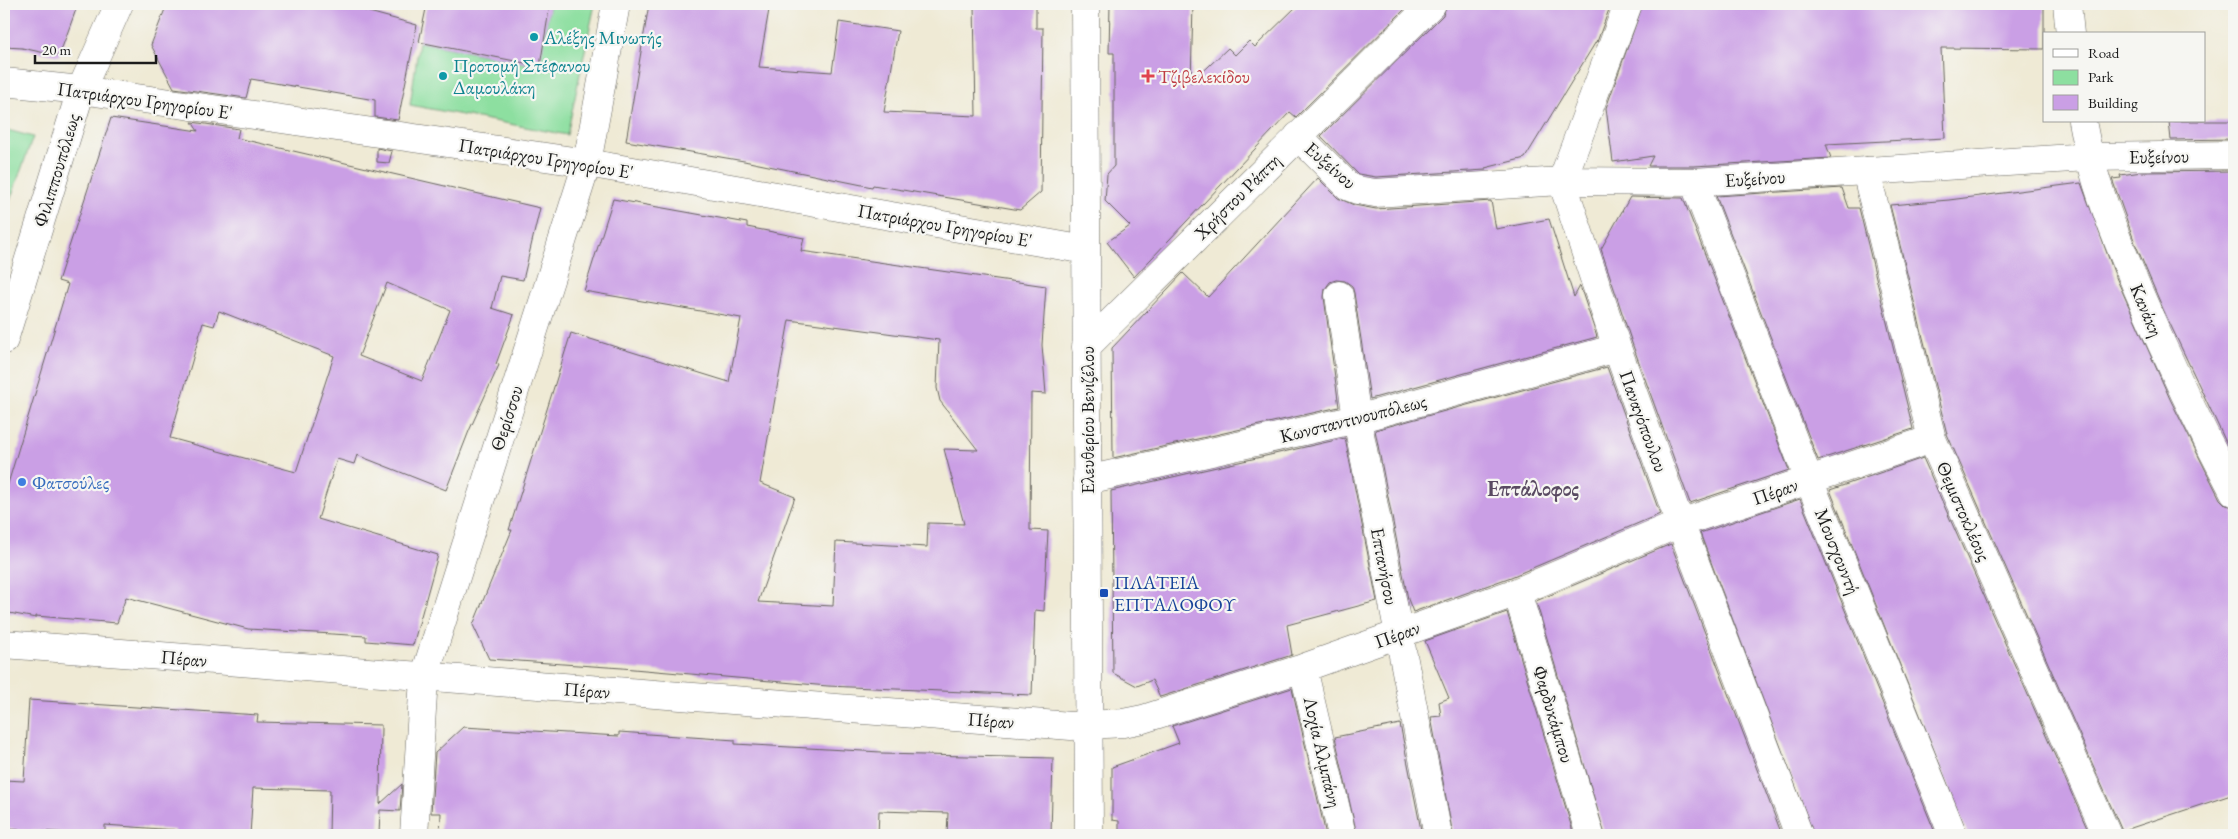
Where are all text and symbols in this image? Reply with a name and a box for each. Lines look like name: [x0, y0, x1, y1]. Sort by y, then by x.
place label: Αλέξης Μινωτής: [543, 25, 662, 50]
marker: Αλέξης Μινωτής: [528, 31, 540, 43]
scale bar: [35, 32, 156, 64]
legend: [2043, 32, 2206, 122]
text: 20 m: [42, 40, 71, 59]
text: Road: [2088, 43, 2120, 62]
place label: Προτομή Στέφανου Δαμουλάκη: [453, 53, 591, 100]
place label: Τζιβελεκίδου: [1158, 64, 1250, 89]
text: Park: [2088, 67, 2115, 86]
marker: Προτομή Στέφανου Δαμουλάκη: [437, 70, 449, 82]
marker: Τζιβελεκίδου: [1142, 70, 1154, 82]
street label: Πατριάρχου Γρηγορίου Ε': [56, 76, 234, 125]
text: Building: [2088, 93, 2138, 112]
street label: Φιλιππουπόλεως: [27, 110, 86, 230]
street label: Πατριάρχου Γρηγορίου Ε': [457, 132, 635, 185]
street label: Ευξείνου: [1300, 136, 1362, 195]
street label: Ευξείνου: [2129, 143, 2189, 170]
street label: Χρήστου Ράπτη: [1188, 148, 1286, 246]
street label: Ευξείνου: [1724, 164, 1786, 193]
street label: Πατριάρχου Γρηγορίου Ε': [856, 198, 1034, 253]
street label: Κανάκη: [2124, 280, 2169, 341]
street label: Ελευθερίου Βενιζέλου: [1075, 346, 1100, 494]
street label: Παναγόπουλου: [1614, 367, 1674, 476]
street label: Θερίσσου: [484, 382, 529, 454]
street label: Κωνσταντινουπόλεως: [1277, 388, 1429, 449]
street label: Θεμιστοκλέους: [1930, 457, 1997, 565]
place label: Φατσούλες: [32, 470, 109, 495]
street label: Πέραν: [1749, 472, 1801, 511]
district label: Επτάλοφος: [1487, 475, 1579, 502]
marker: Φατσούλες: [16, 476, 28, 488]
street label: Μουσχουντή: [1809, 505, 1866, 598]
street label: Επτανήσου: [1365, 525, 1404, 607]
place label: ΠΛΑΤΕΙΑ ΕΠΤΑΛΟΦΟΥ: [1114, 570, 1237, 617]
marker: ΠΛΑΤΕΙΑ ΕΠΤΑΛΟΦΟΥ: [1098, 587, 1110, 599]
street label: Πέραν: [1371, 615, 1424, 654]
street label: Πέραν: [160, 644, 208, 673]
street label: Φαρδυκάμπου: [1527, 662, 1580, 766]
street label: Πέραν: [563, 676, 611, 705]
street label: Λοχία Αλμπάνη: [1297, 693, 1347, 810]
street label: Πέραν: [967, 706, 1015, 735]

